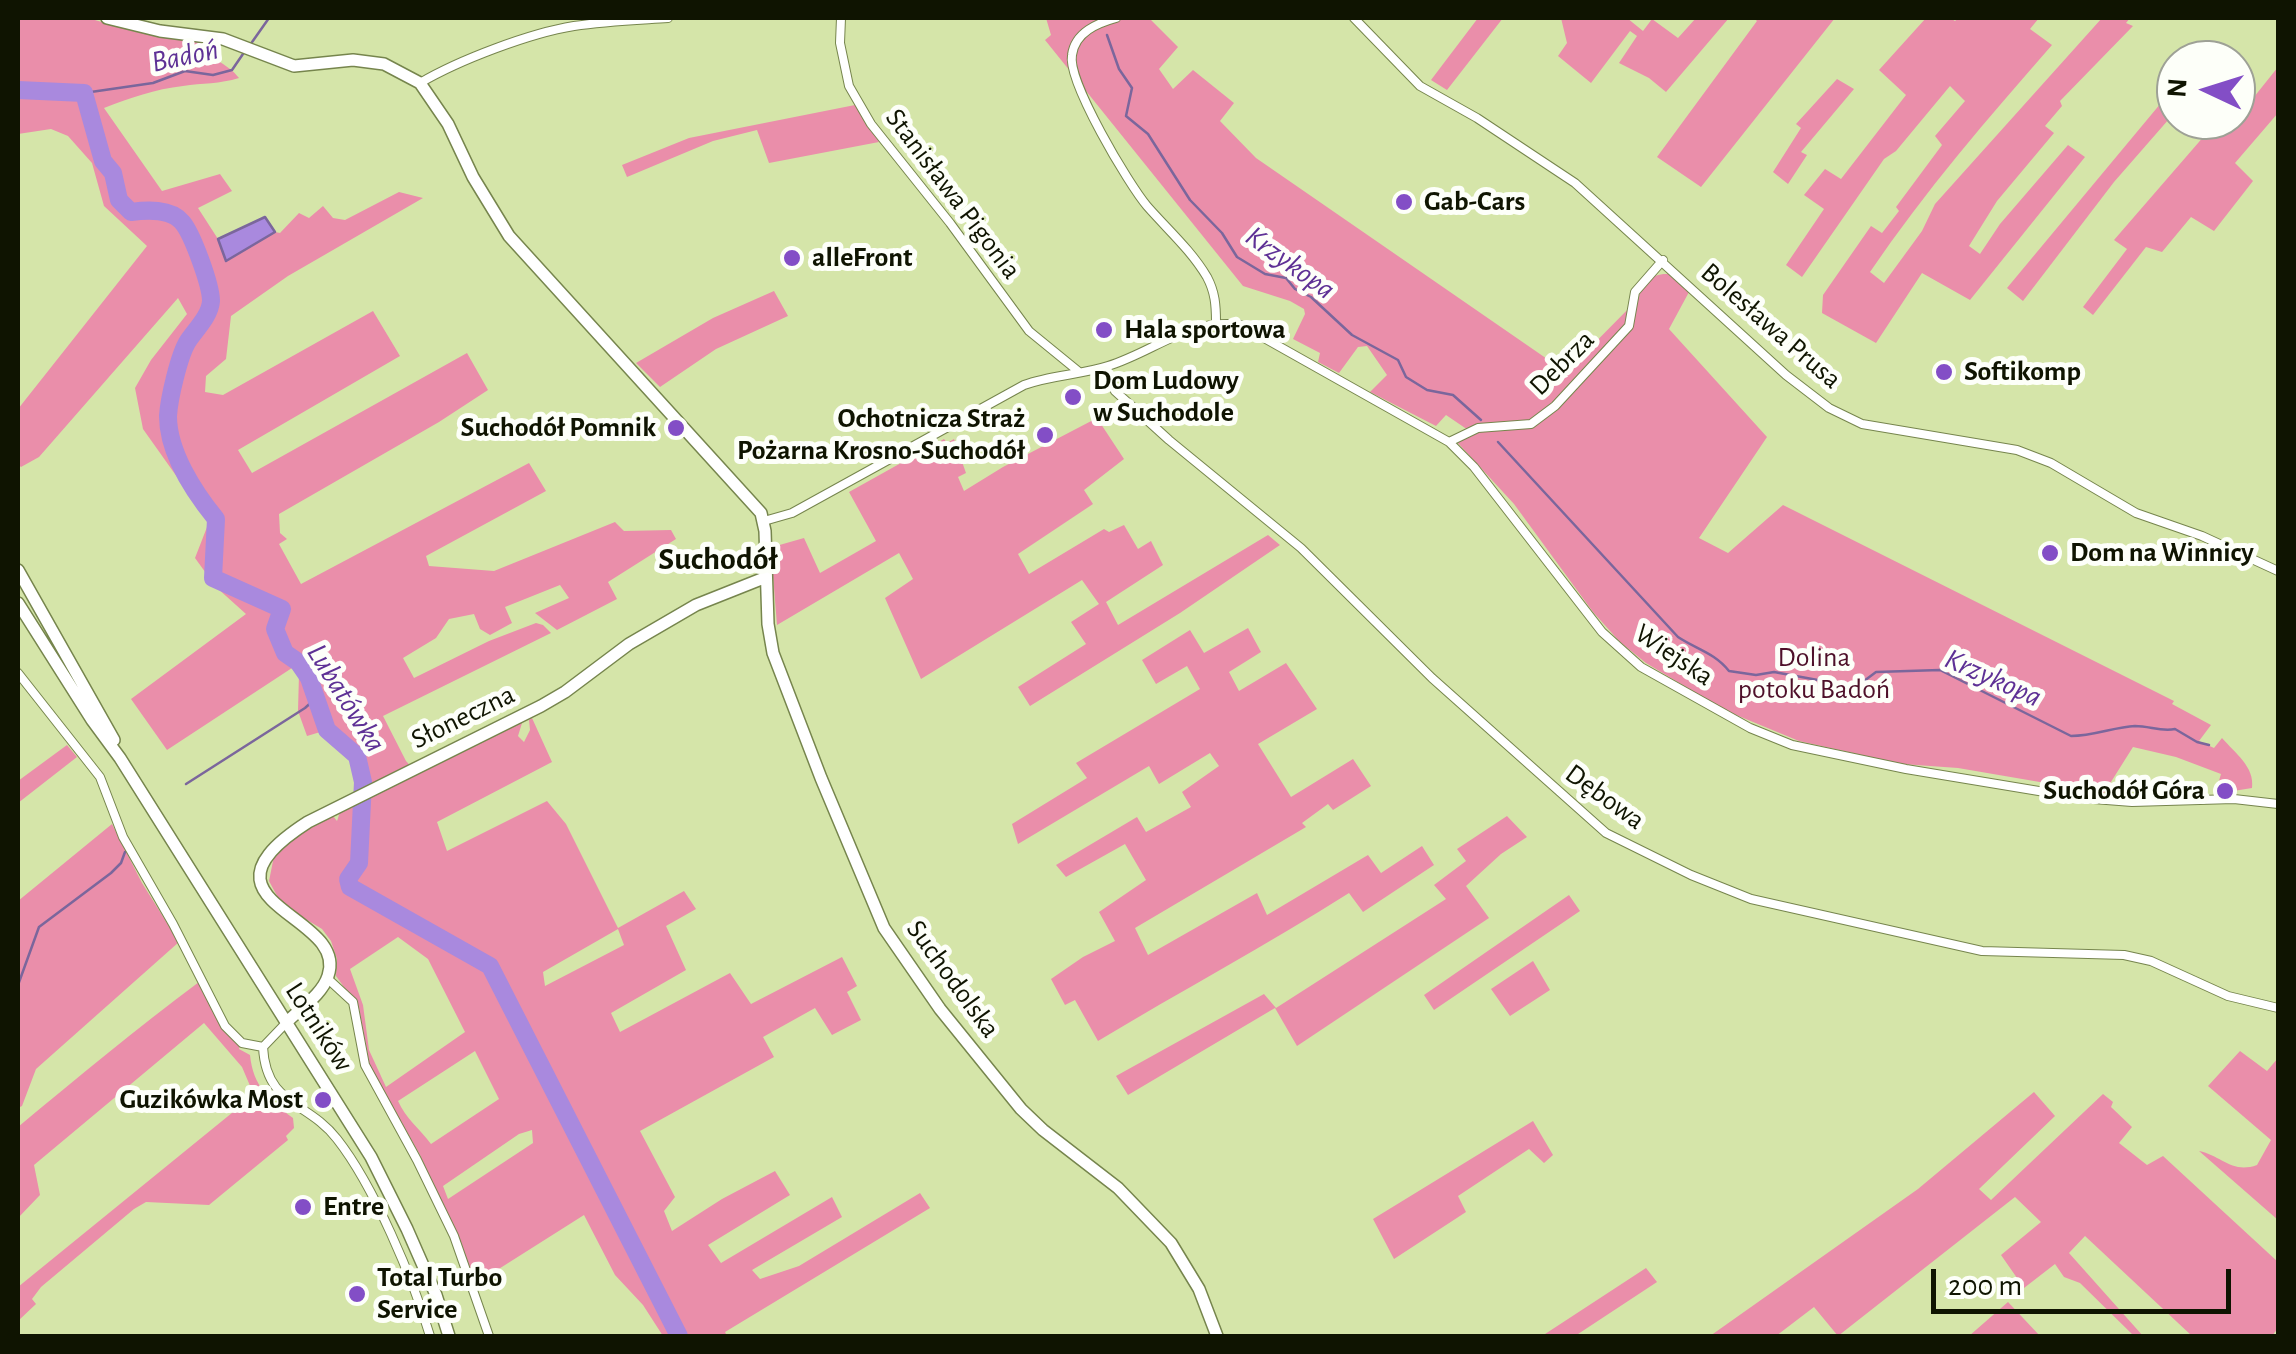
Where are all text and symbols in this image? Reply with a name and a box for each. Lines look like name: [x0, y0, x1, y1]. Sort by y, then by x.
water label: Badoń: [148, 31, 222, 81]
north arrow: [2156, 40, 2256, 140]
text: N: [2163, 77, 2193, 99]
street label: Stanisława Pigonia: [878, 102, 1028, 286]
place label: Gab-Cars: [1424, 185, 1525, 219]
marker: Gab-Cars: [1393, 191, 1415, 213]
water label: Krzykopa: [1238, 218, 1342, 308]
place label: alleFront: [812, 241, 912, 275]
marker: alleFront: [781, 247, 803, 269]
street label: Bolesława Prusa: [1694, 256, 1848, 396]
place label: Hala sportowa: [1124, 313, 1286, 347]
marker: Hala sportowa: [1093, 319, 1115, 341]
street label: Debrza: [1522, 323, 1602, 403]
place label: Softikomp: [1964, 355, 2081, 389]
marker: Softikomp: [1933, 361, 1955, 383]
place label: Dom Ludowy w Suchodole: [1093, 364, 1239, 430]
marker: Dom Ludowy w Suchodole: [1062, 386, 1084, 408]
place label: Ochotnicza Straż Pożarna Krosno-Suchodół: [737, 402, 1025, 468]
place label: Suchodół Pomnik: [460, 411, 656, 445]
marker: Suchodół Pomnik: [665, 417, 687, 439]
marker: Ochotnicza Straż Pożarna Krosno-Suchodół: [1034, 424, 1056, 446]
place label: Dom na Winnicy: [2070, 536, 2254, 570]
district label: Suchodół: [658, 540, 778, 578]
marker: Dom na Winnicy: [2039, 542, 2061, 564]
street label: Wiejska: [1628, 617, 1720, 693]
water label: Lubatówka: [299, 637, 393, 759]
park label: Dolina potoku Badoń: [1738, 641, 1890, 707]
water label: Krzykopa: [1939, 641, 2047, 715]
street label: Słoneczna: [406, 678, 520, 756]
street label: Dębowa: [1559, 757, 1651, 837]
place label: Suchodół Góra: [2043, 774, 2205, 808]
marker: Suchodół Góra: [2214, 780, 2236, 802]
street label: Suchodolska: [899, 914, 1007, 1044]
street label: Lotników: [278, 976, 360, 1078]
place label: Guzikówka Most: [119, 1083, 303, 1117]
marker: Guzikówka Most: [312, 1089, 334, 1111]
place label: Entre: [323, 1190, 384, 1224]
marker: Entre: [292, 1196, 314, 1218]
scale bar: [1936, 1249, 2236, 1311]
place label: Total Turbo Service: [377, 1261, 502, 1327]
text: 200 m: [1948, 1271, 2022, 1301]
marker: Total Turbo Service: [346, 1283, 368, 1305]

